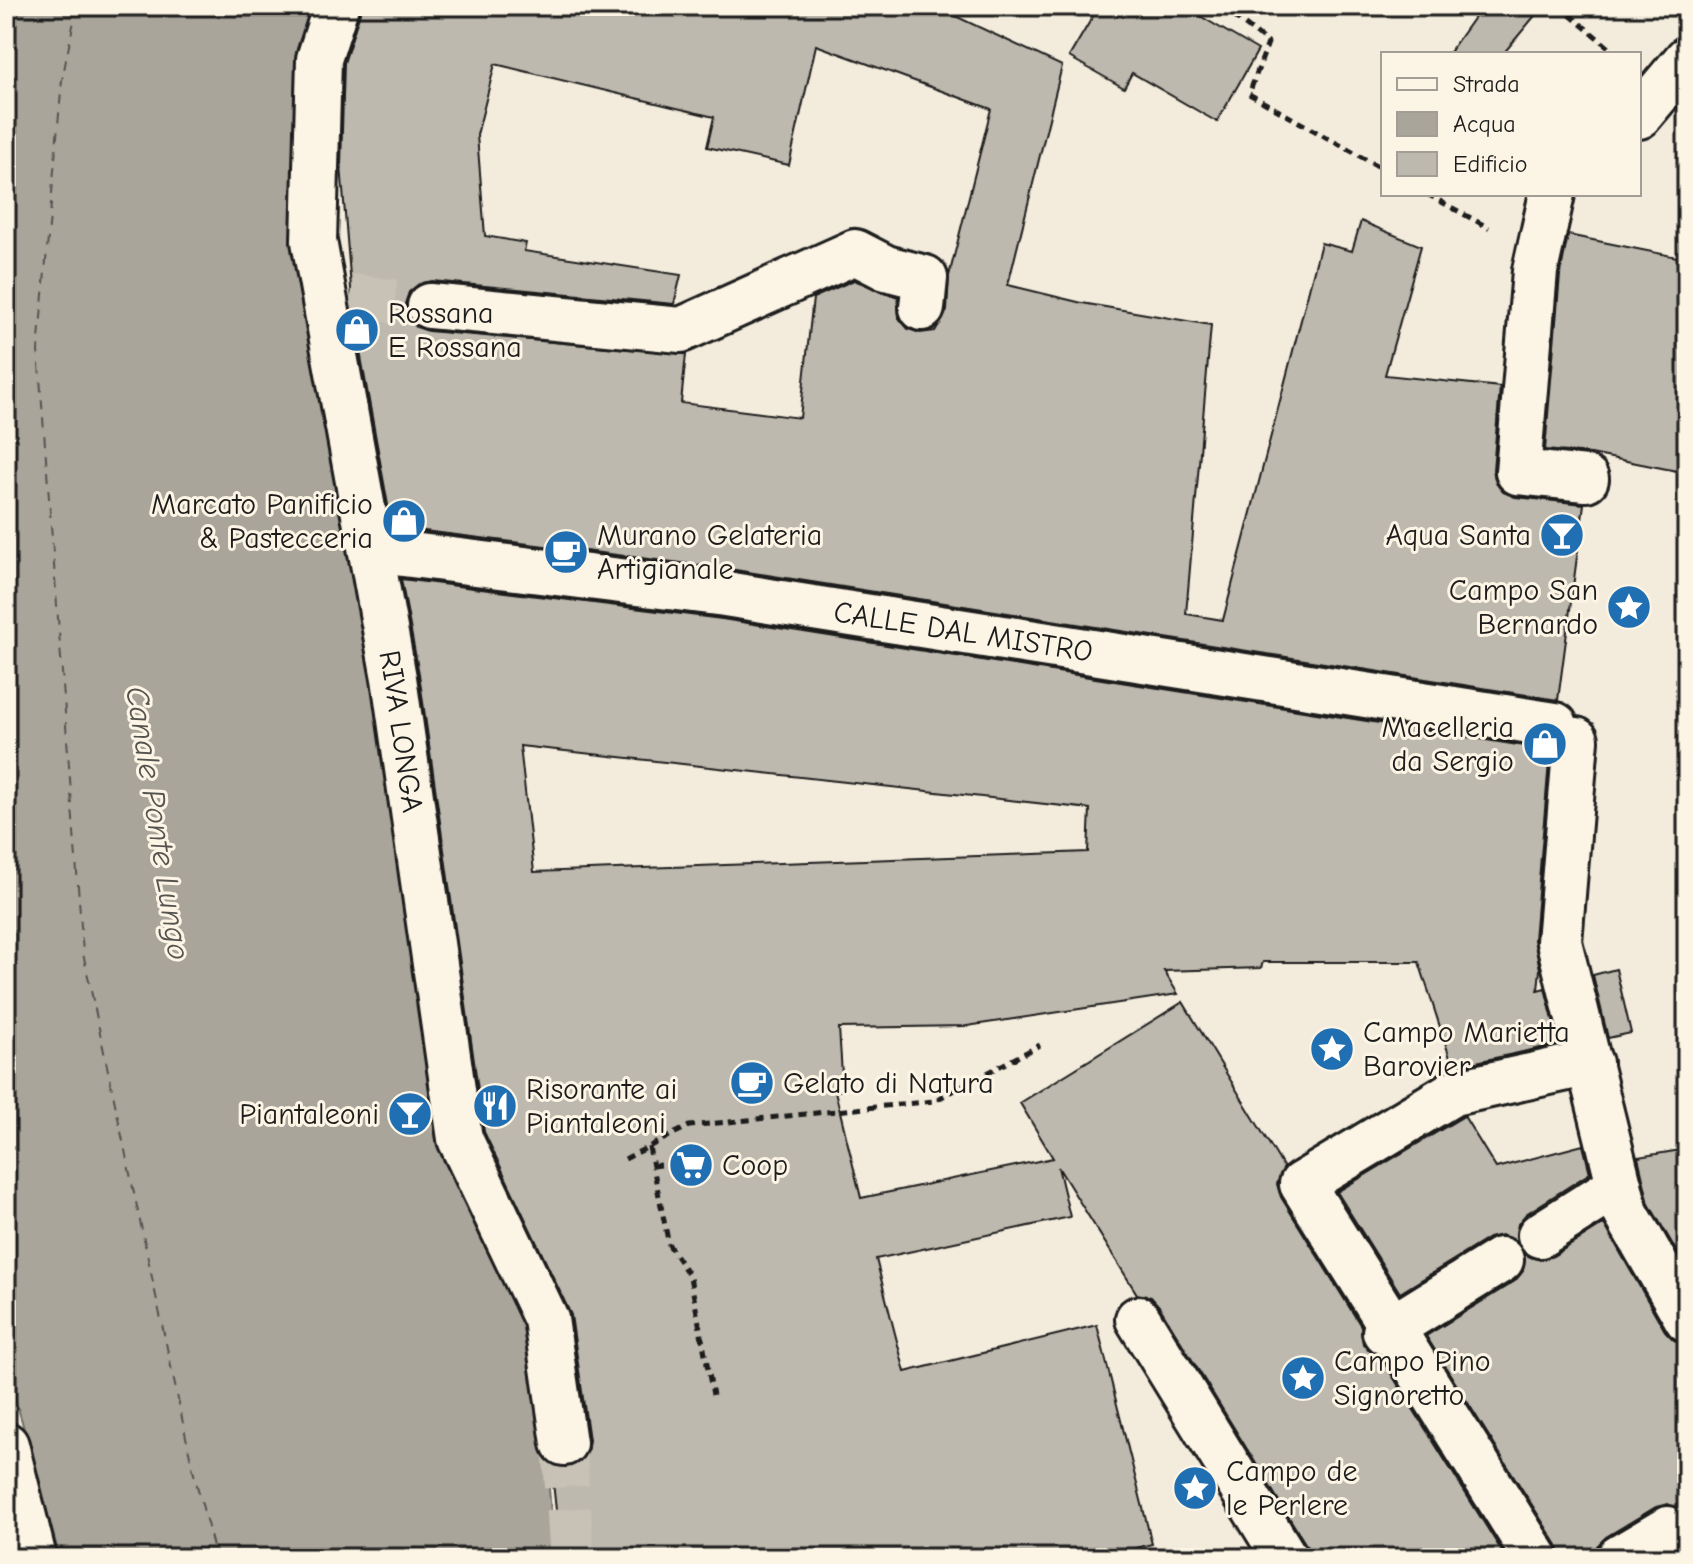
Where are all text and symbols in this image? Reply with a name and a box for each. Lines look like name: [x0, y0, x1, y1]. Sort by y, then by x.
legend: [1381, 52, 1641, 196]
text: Strada: [1453, 70, 1520, 98]
text: Acqua: [1453, 110, 1516, 138]
text: Edificio: [1453, 150, 1528, 178]
place label: Rossana E Rossana: [388, 296, 522, 365]
shop icon: Rossana E Rossana: [333, 306, 381, 354]
place label: Marcato Panificio & Pastecceria: [151, 487, 373, 556]
shop icon: Marcato Panificio & Pastecceria: [380, 497, 428, 545]
bar icon: Aqua Santa: [1538, 511, 1586, 559]
place label: Murano Gelateria Artigianale: [597, 518, 822, 587]
place label: Aqua Santa: [1385, 518, 1531, 553]
cafe icon: Murano Gelateria Artigianale: [542, 528, 590, 576]
place label: Campo San Bernardo: [1449, 573, 1598, 642]
place icon: Campo San Bernardo: [1605, 583, 1653, 631]
street label: CALLE DAL MISTRO: [831, 594, 1095, 669]
street label: RIVA LONGA: [372, 648, 431, 815]
water label: Canale Ponte Lungo: [118, 684, 198, 962]
place label: Macelleria da Sergio: [1382, 710, 1514, 779]
shop icon: Macelleria da Sergio: [1521, 720, 1569, 768]
place label: Campo Marietta Barovier: [1363, 1015, 1570, 1084]
place icon: Campo Marietta Barovier: [1308, 1025, 1356, 1073]
cafe icon: Gelato di Natura: [728, 1059, 776, 1107]
place label: Gelato di Natura: [783, 1066, 994, 1101]
place label: Risorante ai Piantaleoni: [526, 1072, 677, 1141]
restaurant icon: Risorante ai Piantaleoni: [471, 1082, 519, 1130]
bar icon: Piantaleoni: [386, 1090, 434, 1138]
place label: Piantaleoni: [239, 1097, 379, 1132]
supermarket icon: Coop: [667, 1141, 715, 1189]
place label: Coop: [722, 1148, 788, 1183]
place label: Campo Pino Signoretto: [1334, 1344, 1491, 1413]
place icon: Campo Pino Signoretto: [1279, 1354, 1327, 1402]
place label: Campo de le Perlere: [1226, 1454, 1357, 1523]
place icon: Campo de le Perlere: [1171, 1464, 1219, 1512]

